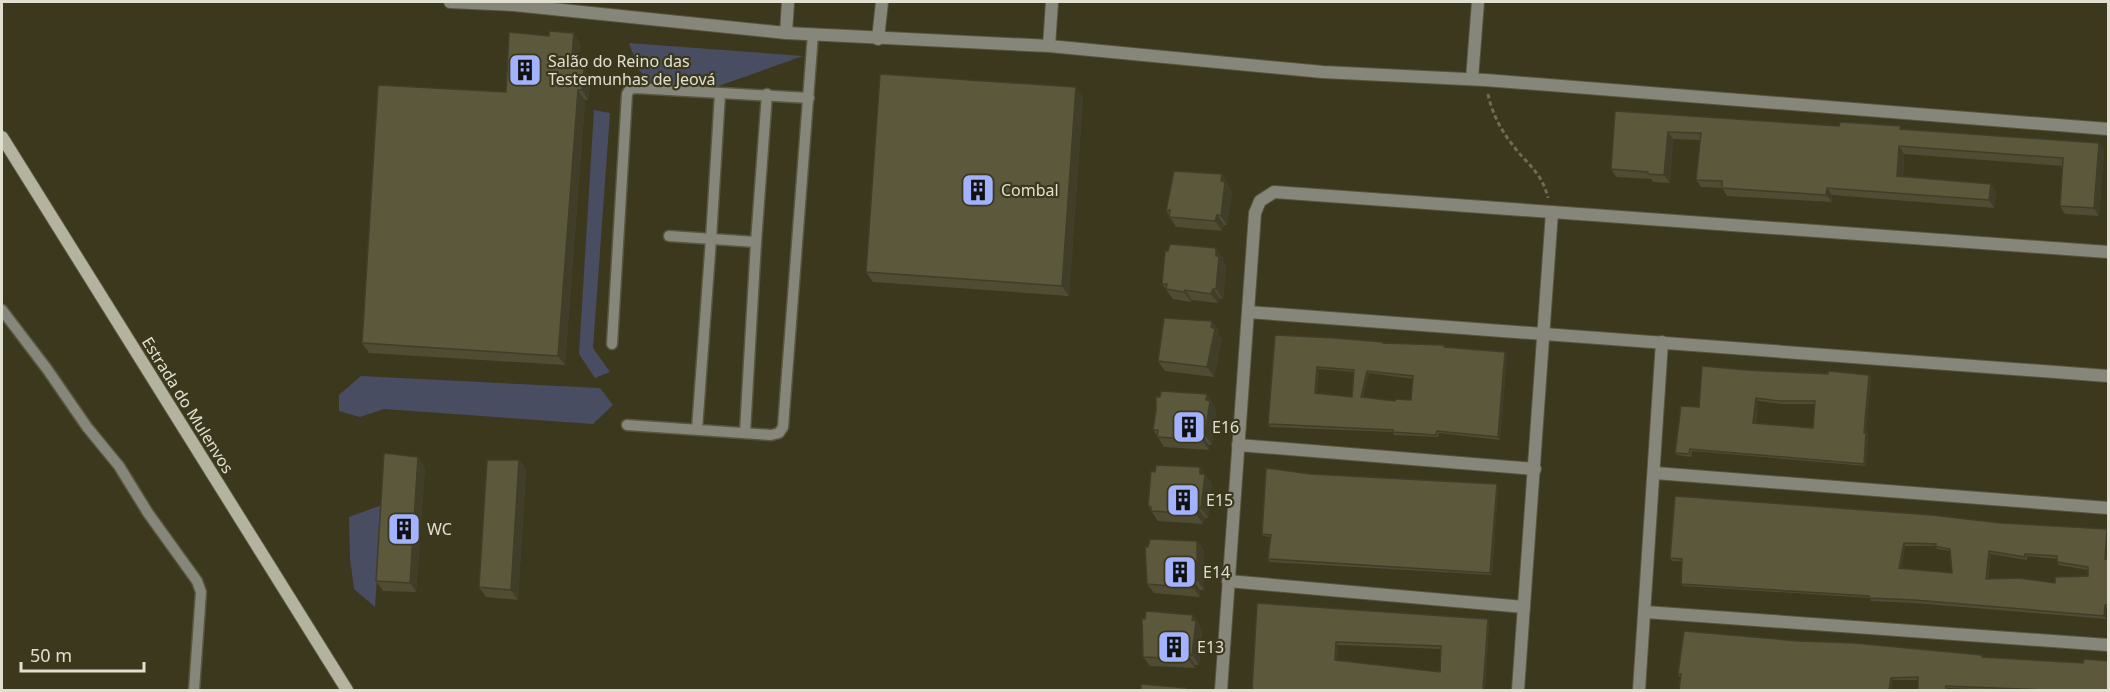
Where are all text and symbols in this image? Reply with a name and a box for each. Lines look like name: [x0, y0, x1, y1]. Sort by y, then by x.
place label: Salão do Reino das Testemunhas de Jeová: [548, 50, 716, 90]
building icon: Salão do Reino das Testemunhas de Jeová: [507, 52, 543, 88]
building icon: Combal: [960, 172, 996, 208]
place label: Combal: [1001, 179, 1059, 201]
street label: Estrada do Mulenvos: [137, 333, 239, 477]
building icon: E16: [1171, 409, 1207, 445]
place label: E16: [1212, 416, 1239, 438]
building icon: E15: [1165, 482, 1201, 518]
place label: E15: [1206, 489, 1233, 511]
building icon: WC: [386, 511, 422, 547]
place label: WC: [427, 518, 452, 540]
building icon: E14: [1162, 554, 1198, 590]
place label: E14: [1203, 561, 1230, 583]
building icon: E13: [1156, 629, 1192, 665]
scale bar: [21, 635, 144, 673]
place label: E13: [1197, 636, 1224, 658]
text: 50 m: [30, 643, 72, 667]

